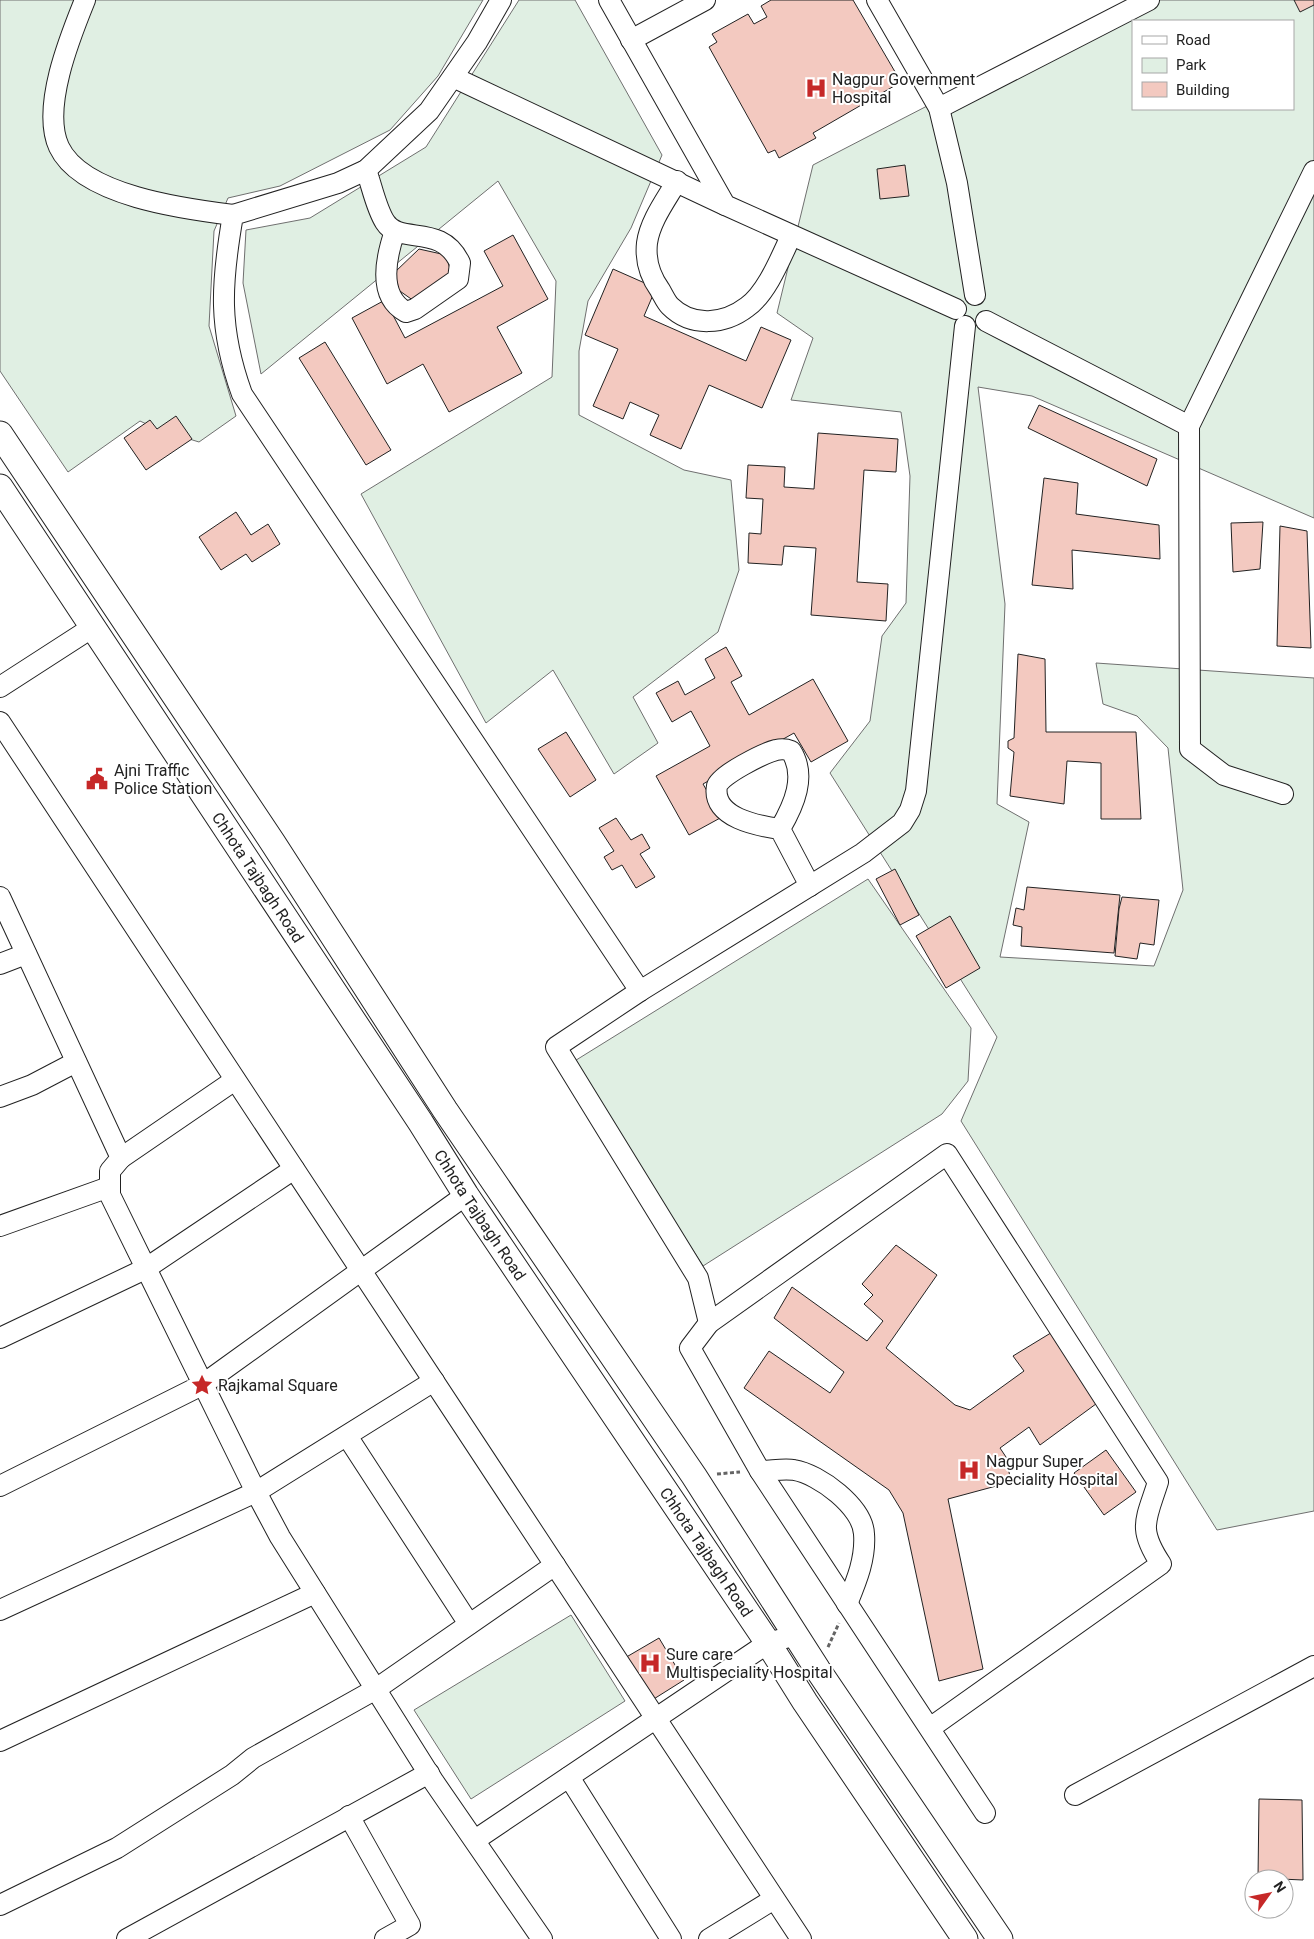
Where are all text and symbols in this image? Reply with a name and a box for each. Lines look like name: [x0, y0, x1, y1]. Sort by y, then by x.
legend: [1132, 20, 1294, 110]
text: Road: [1176, 31, 1210, 49]
text: Park: [1176, 56, 1207, 74]
place label: Nagpur Government Hospital: [832, 70, 975, 107]
hospital icon: Nagpur Government Hospital: [803, 75, 829, 101]
text: Building: [1176, 81, 1230, 99]
place label: Ajni Traffic Police Station: [114, 761, 212, 798]
public building icon: Ajni Traffic Police Station: [84, 766, 110, 792]
street label: Chhota Tajbagh Road: [208, 809, 308, 946]
street label: Chhota Tajbagh Road: [430, 1146, 530, 1284]
place icon: Rajkamal Square: [189, 1372, 215, 1398]
place label: Rajkamal Square: [218, 1376, 338, 1395]
place label: Nagpur Super Speciality Hospital: [986, 1452, 1118, 1489]
hospital icon: Nagpur Super Speciality Hospital: [956, 1457, 982, 1483]
street label: Chhota Tajbagh Road: [656, 1484, 757, 1621]
place label: Sure care Multispeciality Hospital: [666, 1645, 833, 1682]
hospital icon: Sure care Multispeciality Hospital: [637, 1650, 663, 1676]
north arrow: [1244, 1869, 1294, 1919]
text: N: [1270, 1878, 1289, 1895]

